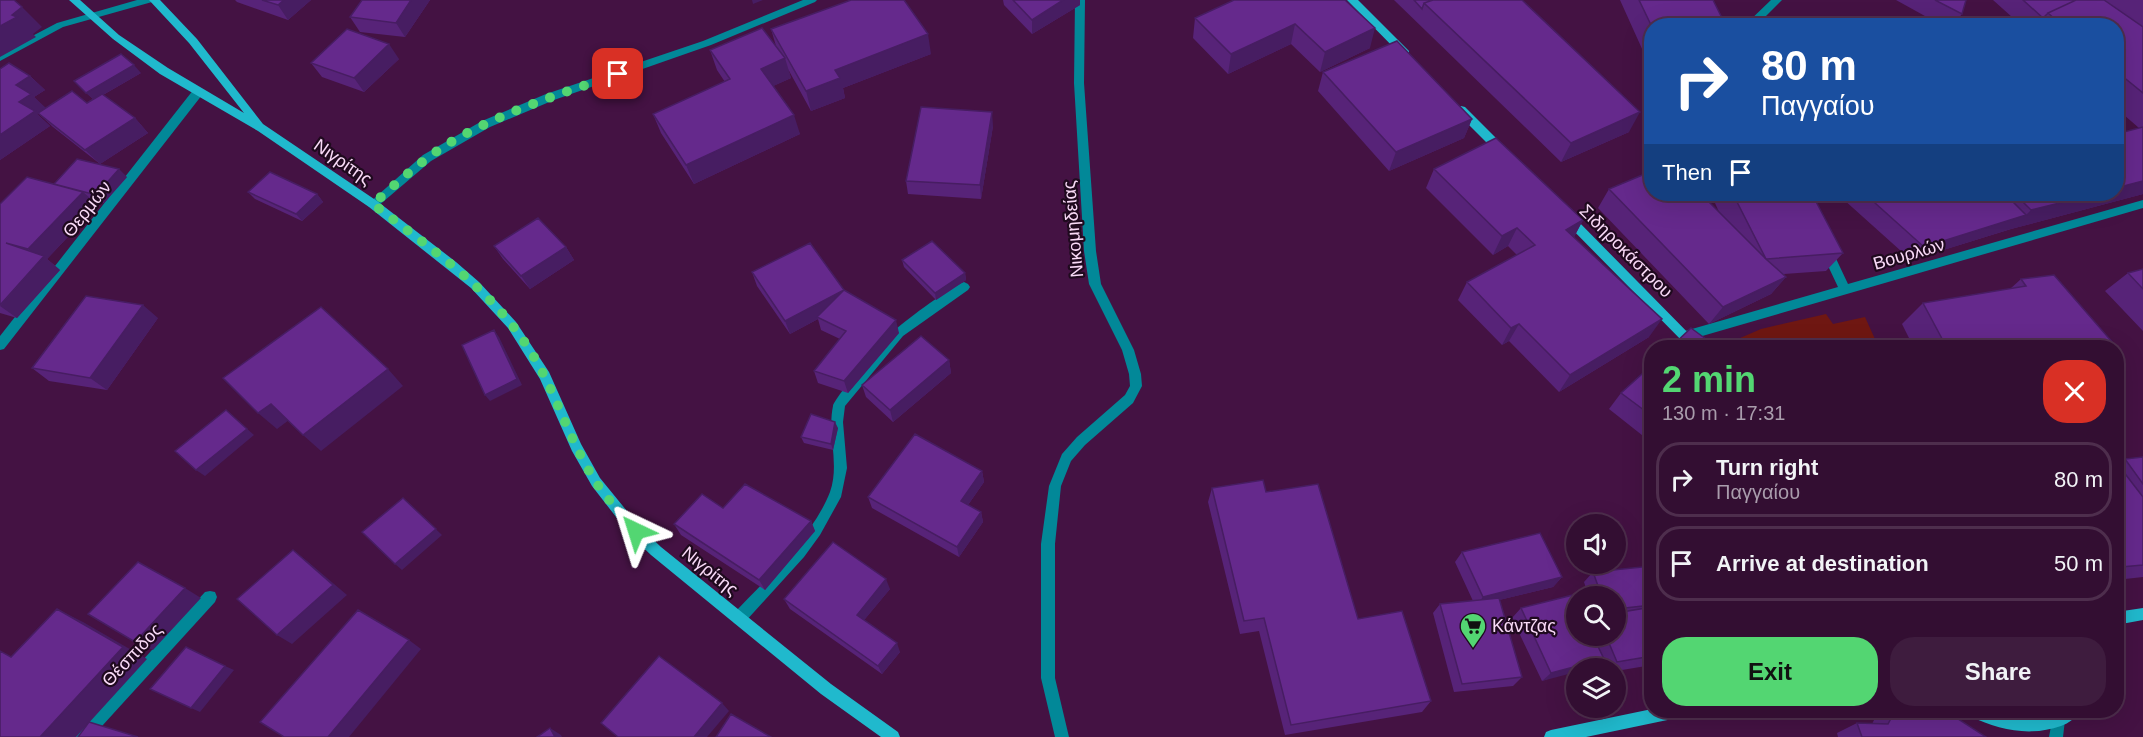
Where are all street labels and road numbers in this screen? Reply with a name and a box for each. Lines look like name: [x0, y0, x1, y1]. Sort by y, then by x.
street label: Νιγρίτης: [310, 135, 376, 189]
street label: Θερμών: [59, 177, 115, 241]
street label: Νικομηδείας: [1059, 179, 1087, 278]
street label: Σιδηροκάστρου: [1575, 200, 1677, 302]
street label: Βουρλών: [1871, 234, 1947, 274]
street label: Νιγρίτης: [678, 542, 742, 600]
street label: Θέσπιδος: [98, 619, 166, 690]

